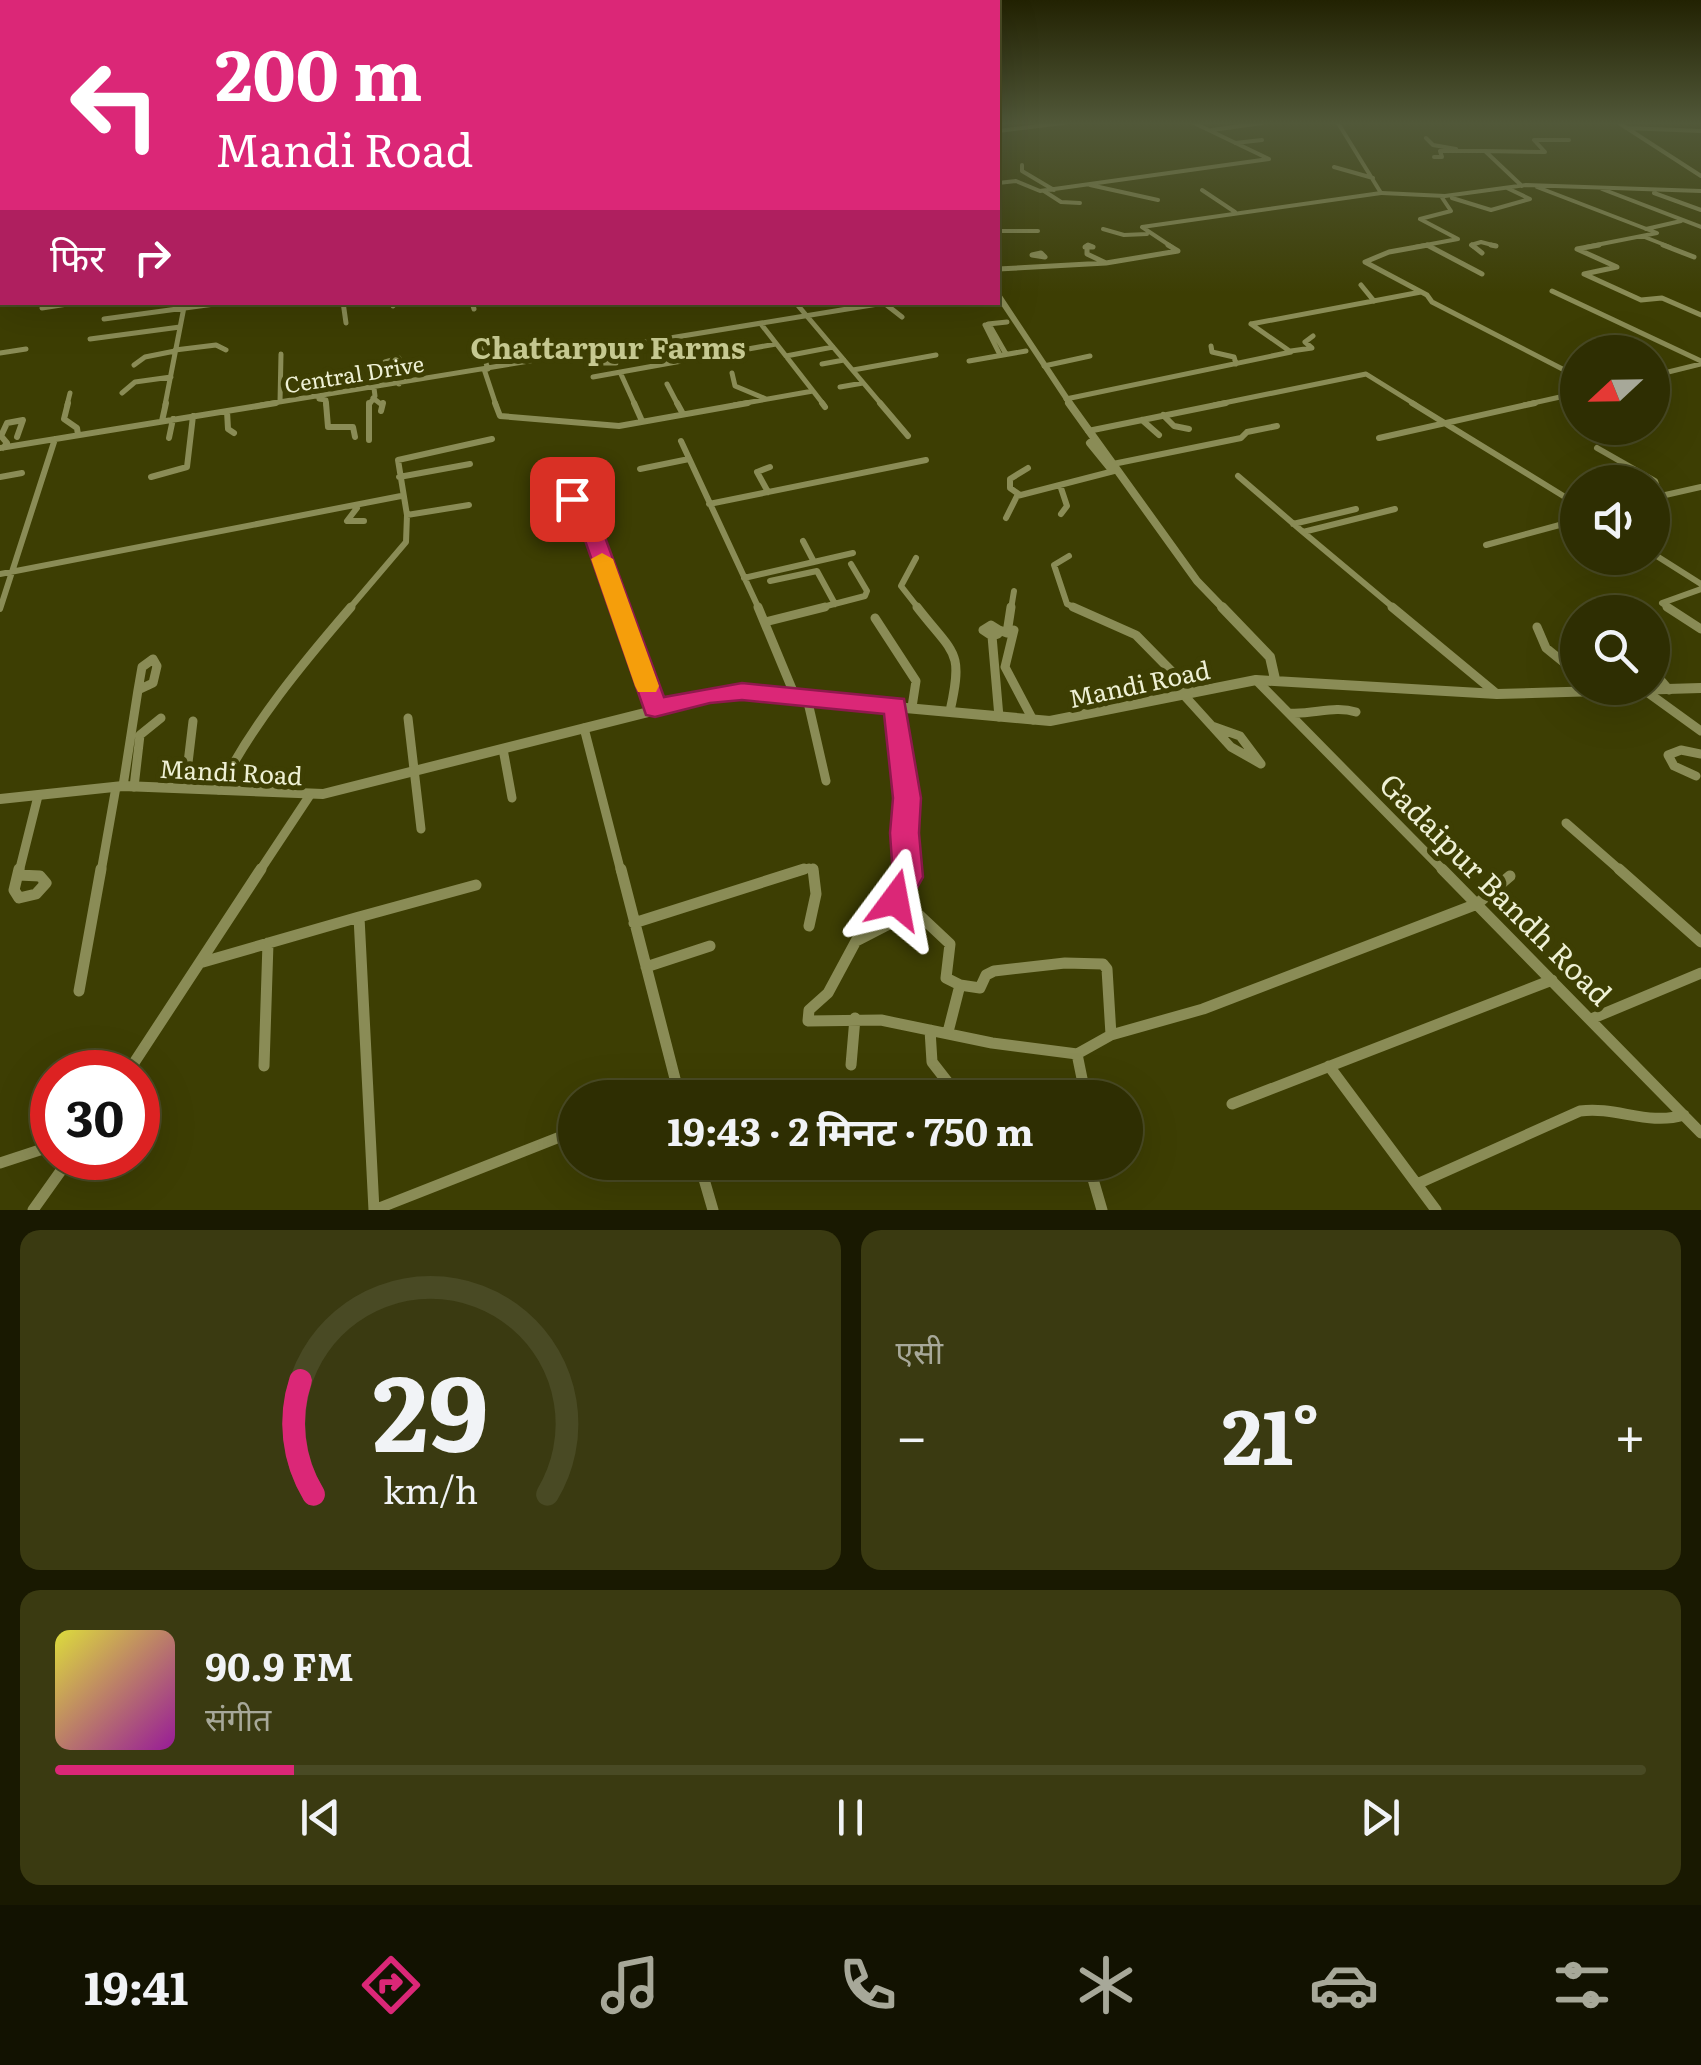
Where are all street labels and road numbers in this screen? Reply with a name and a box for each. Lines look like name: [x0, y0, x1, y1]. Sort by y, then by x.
street label: Central Drive: [282, 346, 426, 400]
street label: Mandi Road: [1065, 650, 1213, 716]
street label: Mandi Road: [158, 749, 304, 793]
street label: Gadaipur Bandh Road: [1371, 762, 1623, 1014]

